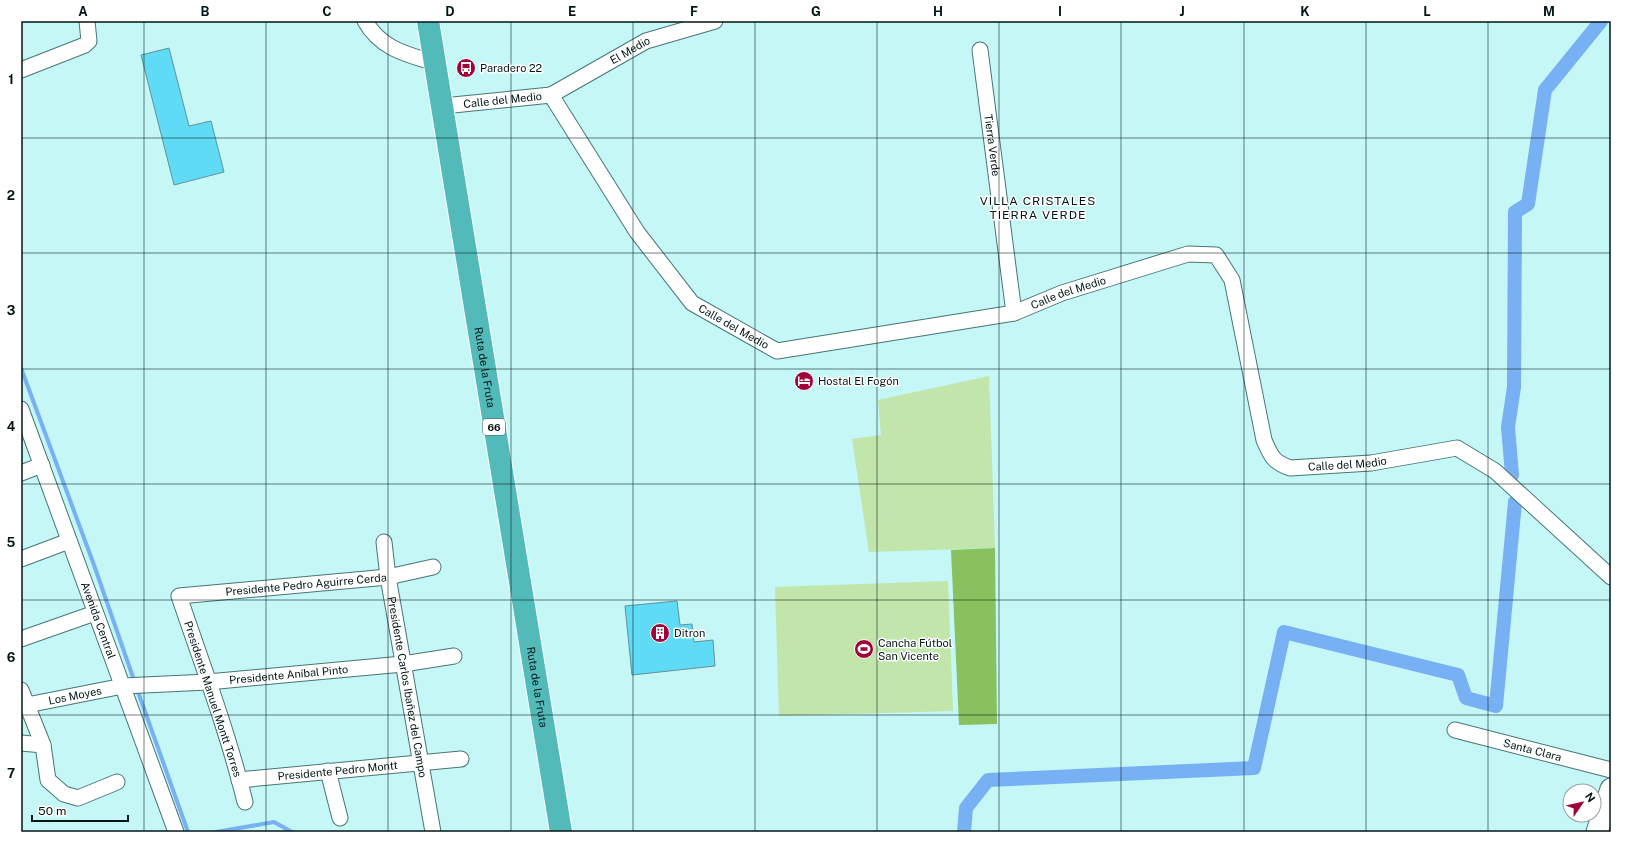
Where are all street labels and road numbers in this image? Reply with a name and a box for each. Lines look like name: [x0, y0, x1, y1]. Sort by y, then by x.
street label: El Medio: [608, 34, 651, 66]
street label: Calle del Medio: [463, 90, 543, 110]
street label: Tierra Verde: [982, 113, 1002, 177]
street label: Calle del Medio: [1029, 274, 1107, 311]
street label: Calle del Medio: [696, 302, 771, 351]
street label: Ruta de la Fruta: [472, 326, 497, 409]
road number: 66: [483, 419, 505, 435]
street label: Calle del Medio: [1308, 454, 1388, 473]
street label: Presidente Pedro Aguirre Cerda: [225, 571, 387, 598]
street label: Avenida Central: [79, 580, 118, 660]
street label: Presidente Carlos Ibañez del Campo: [386, 596, 429, 779]
street label: Presidente Manuel Montt Torres: [182, 620, 244, 779]
street label: Ruta de la Fruta: [525, 646, 550, 728]
street label: Presidente Aníbal Pinto: [229, 663, 349, 686]
street label: Los Moyes: [47, 684, 103, 707]
street label: Santa Clara: [1502, 737, 1563, 763]
street label: Presidente Pedro Montt: [277, 759, 398, 782]

